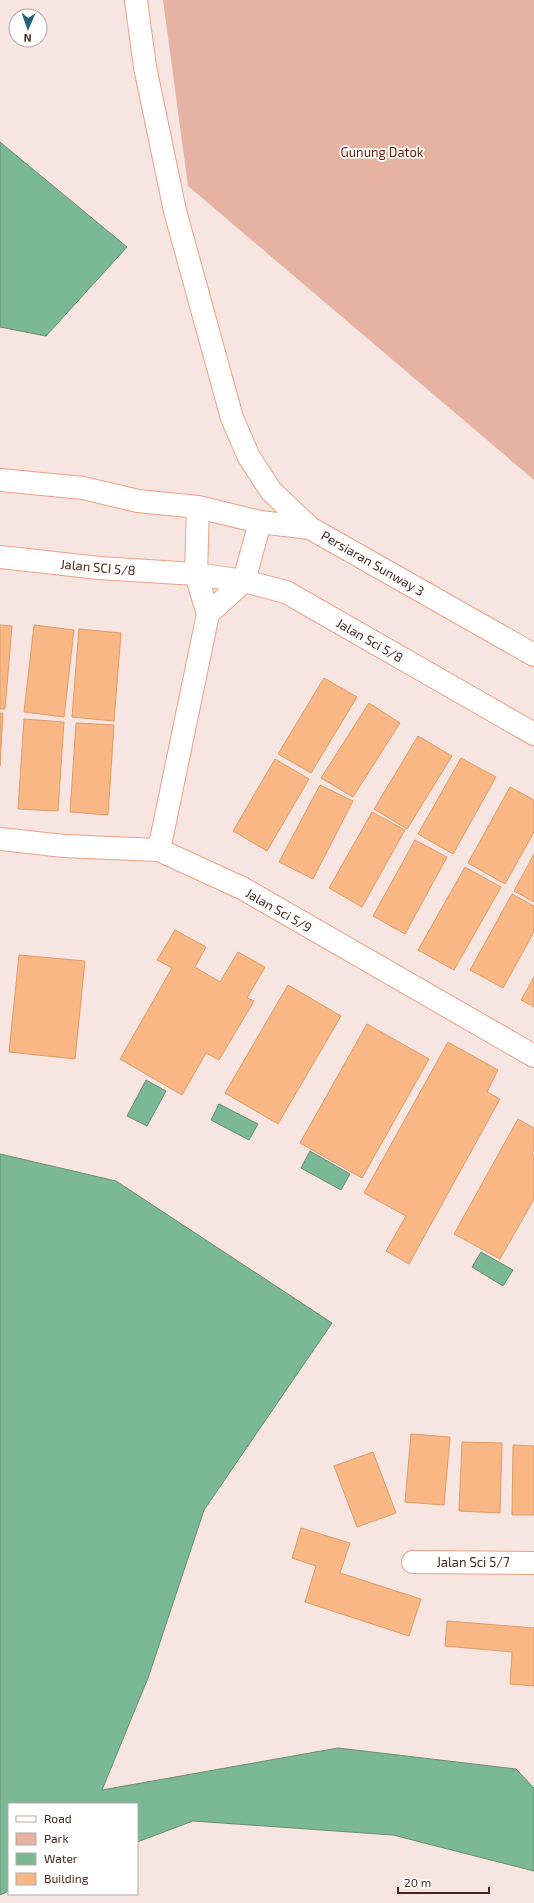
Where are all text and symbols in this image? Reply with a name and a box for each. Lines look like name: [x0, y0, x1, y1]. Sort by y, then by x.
north arrow: [8, 8, 48, 48]
text: N: [23, 32, 32, 45]
park label: Gunung Datok: [341, 144, 424, 160]
street label: Persiaran Sunway 3: [319, 527, 427, 599]
street label: Jalan SCI 5/8: [60, 556, 136, 578]
street label: Jalan Sci 5/8: [334, 614, 406, 666]
street label: Jalan Sci 5/9: [243, 885, 315, 935]
street label: Jalan Sci 5/7: [436, 1554, 510, 1570]
legend: [8, 1803, 138, 1895]
text: Road: [44, 1811, 72, 1825]
text: Park: [44, 1831, 69, 1845]
text: Water: [44, 1851, 78, 1865]
scale bar: [398, 1869, 489, 1895]
text: Building: [44, 1871, 89, 1885]
text: 20 m: [404, 1875, 431, 1889]

